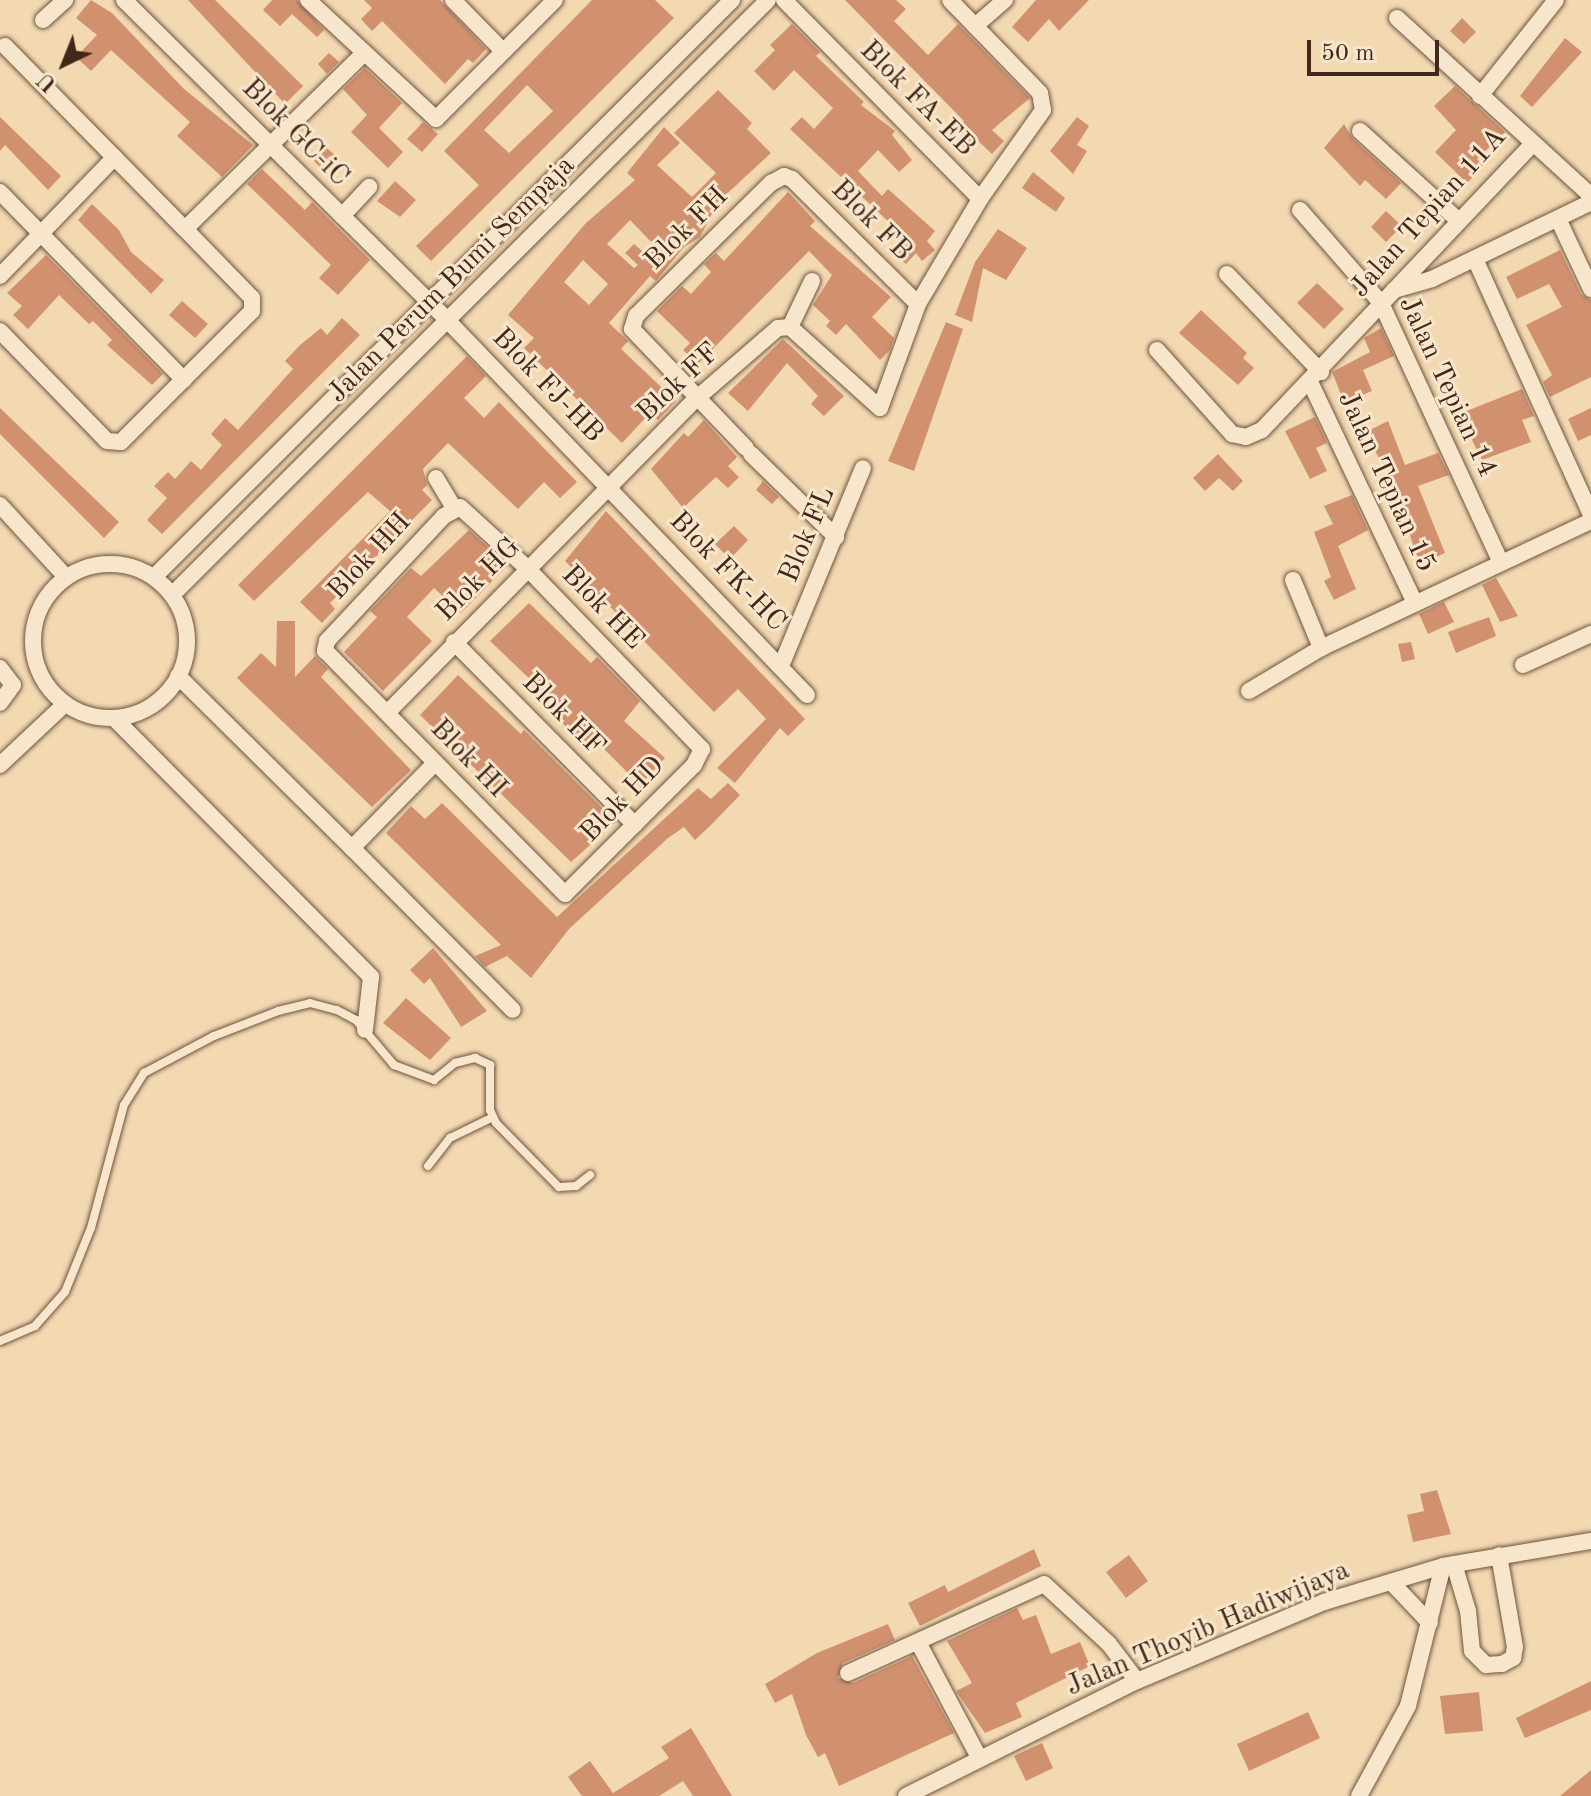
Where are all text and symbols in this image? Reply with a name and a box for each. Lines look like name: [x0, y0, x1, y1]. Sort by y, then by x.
north arrow: [24, 24, 104, 104]
scale bar: [1311, 24, 1443, 74]
street label: Blok FA-EB: [852, 34, 982, 164]
text: 50 m: [1321, 42, 1375, 66]
text: U: [34, 68, 62, 96]
street label: Blok GC-iC: [234, 72, 356, 194]
street label: Jalan Tepian 11A: [1344, 121, 1514, 305]
street label: Jalan Perum Bumi Sempaja: [321, 149, 583, 411]
street label: Blok FB: [823, 173, 919, 269]
street label: Blok FH: [638, 180, 736, 278]
street label: Jalan Tepian 14: [1390, 291, 1504, 483]
street label: Blok FJ-HB: [484, 322, 610, 450]
street label: Blok FF: [631, 336, 727, 430]
street label: Jalan Tepian 15: [1329, 386, 1443, 578]
street label: Blok FL: [773, 482, 843, 588]
street label: Blok FK-HC: [661, 505, 793, 639]
street label: Blok HH: [321, 506, 419, 608]
street label: Blok HG: [430, 531, 528, 629]
street label: Blok HE: [554, 559, 650, 657]
street label: Blok HF: [514, 666, 612, 764]
street label: Blok HI: [422, 713, 514, 805]
street label: Blok HD: [574, 750, 672, 850]
street label: Jalan Thoyib Hadiwijaya: [1061, 1554, 1355, 1704]

